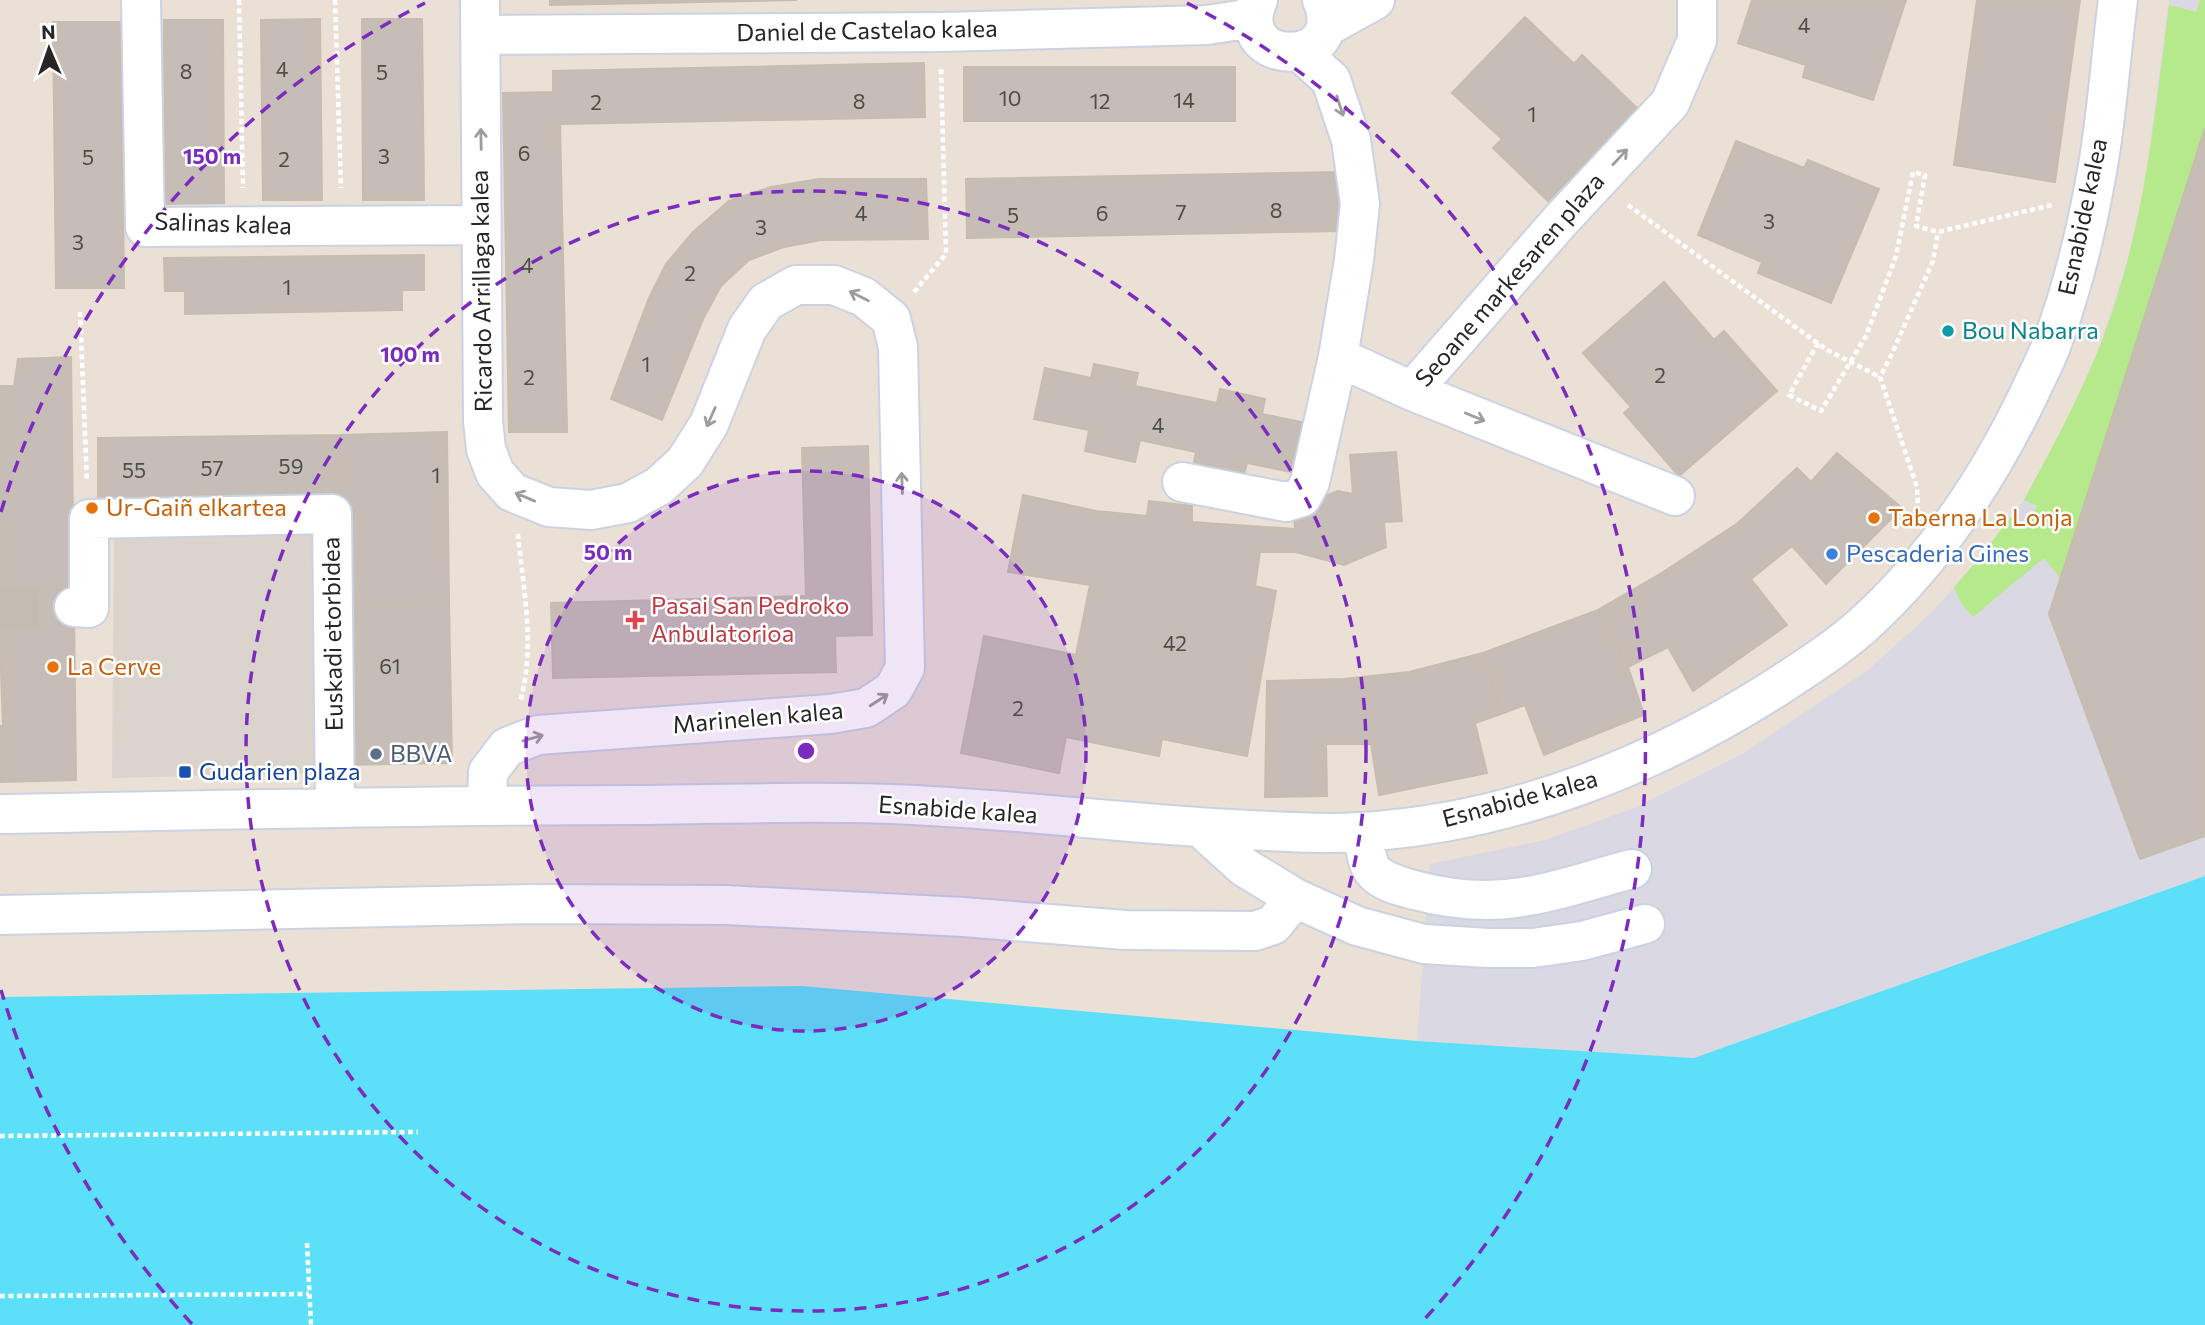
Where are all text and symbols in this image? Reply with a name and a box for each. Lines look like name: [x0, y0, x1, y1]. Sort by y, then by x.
house number: 4: [1798, 12, 1811, 37]
street label: Daniel de Castelao kalea: [736, 13, 998, 46]
north arrow: [14, 14, 84, 84]
text: N: [41, 20, 56, 43]
house number: 4: [276, 56, 289, 81]
house number: 8: [180, 58, 192, 83]
house number: 5: [376, 59, 388, 84]
house number: 10: [999, 85, 1021, 110]
house number: 14: [1173, 87, 1195, 112]
house number: 8: [853, 88, 865, 113]
house number: 12: [1090, 88, 1110, 113]
house number: 2: [590, 89, 602, 114]
one-way arrow: [1334, 95, 1347, 117]
house number: 1: [1528, 101, 1536, 126]
one-way arrow: [474, 128, 488, 151]
street label: Esnabide kalea: [2051, 136, 2112, 298]
house number: 6: [518, 140, 530, 165]
text: 150 m: [183, 143, 241, 168]
house number: 3: [378, 143, 390, 168]
house number: 5: [82, 144, 94, 169]
house number: 2: [278, 146, 290, 171]
one-way arrow: [1611, 149, 1628, 166]
street label: Seoane markesaren plaza: [1408, 166, 1610, 392]
street label: Ricardo Arrillaga kalea: [464, 170, 497, 412]
house number: 8: [1270, 197, 1282, 222]
house number: 7: [1175, 199, 1187, 224]
house number: 4: [855, 200, 868, 225]
house number: 6: [1096, 200, 1108, 225]
house number: 5: [1007, 202, 1019, 227]
street label: Salinas kalea: [154, 206, 292, 239]
house number: 3: [1763, 208, 1775, 233]
house number: 3: [755, 214, 767, 239]
house number: 3: [72, 229, 84, 254]
house number: 4: [521, 252, 534, 277]
house number: 2: [684, 260, 696, 285]
house number: 1: [283, 274, 291, 299]
one-way arrow: [849, 289, 869, 303]
place label: Bou Nabarra: [1962, 315, 2099, 344]
marker: Bou Nabarra: [1940, 323, 1956, 339]
text: 100 m: [380, 341, 440, 366]
house number: 1: [642, 351, 650, 376]
house number: 2: [1654, 362, 1666, 387]
house number: 2: [523, 364, 535, 389]
one-way arrow: [704, 406, 717, 427]
one-way arrow: [1464, 411, 1486, 424]
house number: 4: [1152, 412, 1165, 437]
house number: 59: [279, 453, 303, 478]
house number: 57: [200, 455, 224, 480]
house number: 55: [122, 457, 146, 482]
house number: 1: [432, 462, 440, 487]
one-way arrow: [895, 472, 909, 495]
one-way arrow: [515, 490, 536, 503]
place label: Ur-Gaiñ elkartea: [106, 492, 287, 521]
marker: Ur-Gaiñ elkartea: [84, 500, 100, 516]
place label: Taberna La Lonja: [1888, 502, 2073, 531]
marker: Taberna La Lonja: [1866, 510, 1882, 526]
street label: Euskadi etorbidea: [315, 537, 348, 731]
place label: Pescaderia Gines: [1846, 538, 2029, 567]
text: 50 m: [584, 539, 632, 564]
marker: Pescaderia Gines: [1824, 546, 1840, 562]
place label: Pasai San Pedroko Anbulatorioa: [651, 590, 849, 647]
marker: Pasai San Pedroko Anbulatorioa: [625, 610, 645, 630]
house number: 42: [1163, 630, 1187, 655]
place label: La Cerve: [67, 651, 161, 680]
house number: 61: [379, 653, 401, 678]
marker: La Cerve: [45, 659, 61, 675]
one-way arrow: [868, 692, 888, 706]
street label: Marinelen kalea: [671, 695, 845, 738]
house number: 2: [1012, 695, 1024, 720]
one-way arrow: [522, 730, 544, 743]
place label: BBVA: [390, 738, 452, 767]
centre of rings: [794, 739, 818, 763]
marker: BBVA: [368, 746, 384, 762]
place label: Gudarien plaza: [199, 756, 361, 785]
street label: Esnabide kalea: [1439, 763, 1601, 832]
marker: Gudarien plaza: [177, 764, 193, 780]
street label: Esnabide kalea: [877, 788, 1039, 829]

